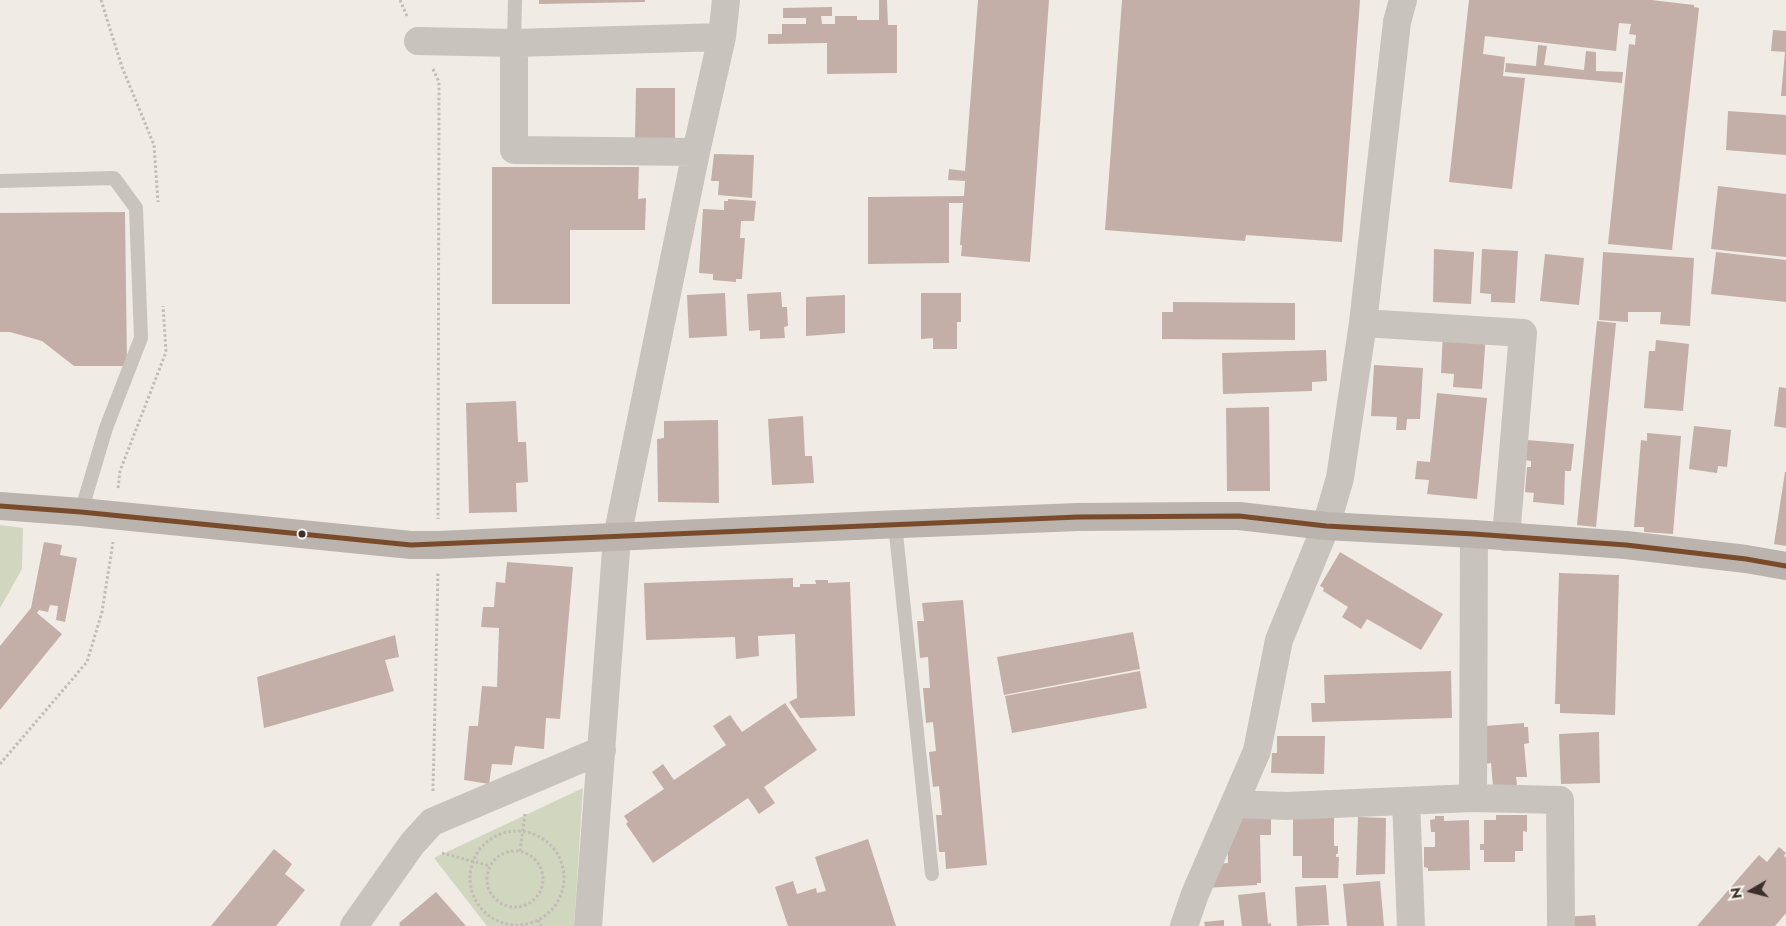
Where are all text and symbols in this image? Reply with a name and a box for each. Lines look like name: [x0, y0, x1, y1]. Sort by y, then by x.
unlabelled marker: [297, 529, 307, 539]
north arrow: [1726, 866, 1776, 916]
text: N: [1725, 886, 1747, 900]

